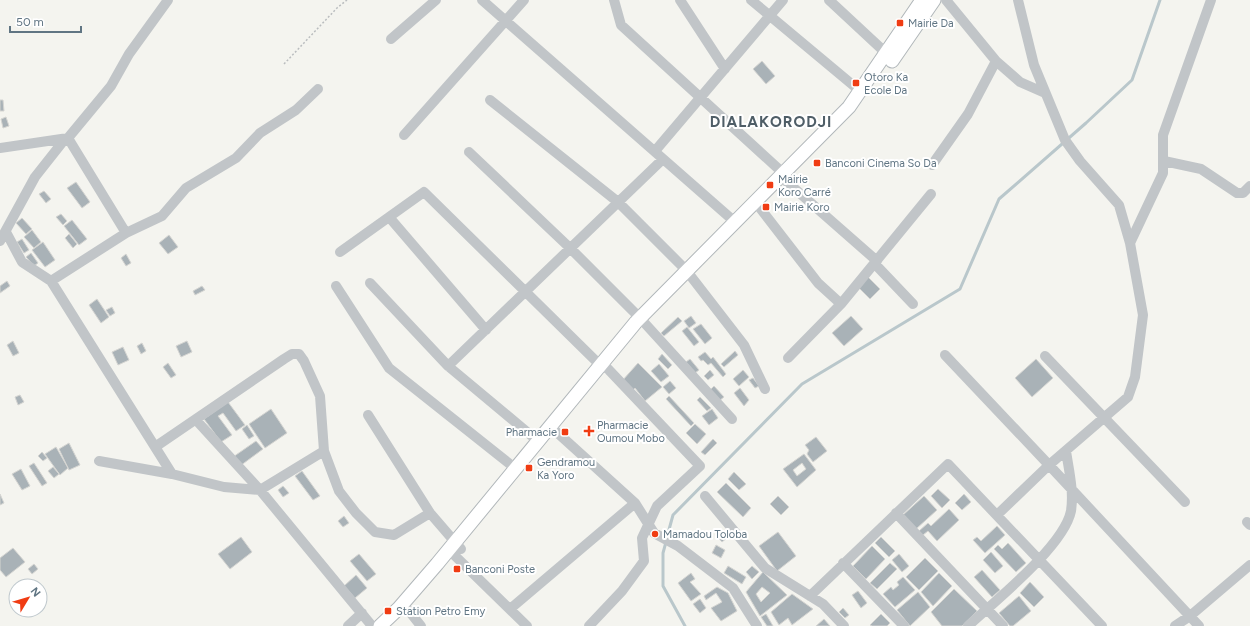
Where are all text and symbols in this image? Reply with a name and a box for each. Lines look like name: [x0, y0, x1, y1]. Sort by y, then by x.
scale bar: [10, 8, 81, 34]
text: 50 m: [16, 15, 44, 29]
place label: Mairie Da: [908, 17, 954, 30]
marker: Mairie Da: [895, 18, 905, 28]
place label: Otoro Ka Ecole Da: [864, 71, 908, 97]
marker: Otoro Ka Ecole Da: [851, 78, 861, 88]
district label: DIALAKORODJI: [710, 113, 832, 131]
place label: Banconi Cinema So Da: [825, 157, 937, 170]
marker: Banconi Cinema So Da: [812, 158, 822, 168]
place label: Mairie Koro Carré: [778, 173, 831, 199]
marker: Mairie Koro Carré: [765, 180, 775, 190]
place label: Mairie Koro: [774, 201, 830, 214]
marker: Mairie Koro: [761, 202, 771, 212]
place label: Pharmacie Oumou Mobo: [597, 419, 665, 445]
place label: Pharmacie: [506, 426, 557, 439]
marker: Pharmacie Oumou Mobo: [584, 426, 594, 436]
marker: Pharmacie: [560, 427, 570, 437]
place label: Gendramou Ka Yoro: [537, 456, 595, 482]
marker: Gendramou Ka Yoro: [524, 463, 534, 473]
place label: Mamadou Toloba: [663, 528, 747, 541]
marker: Mamadou Toloba: [650, 529, 660, 539]
place label: Banconi Poste: [465, 563, 535, 576]
marker: Banconi Poste: [452, 564, 462, 574]
north arrow: [8, 578, 48, 618]
text: N: [28, 585, 43, 600]
place label: Station Petro Emy: [396, 605, 485, 618]
marker: Station Petro Emy: [383, 606, 393, 616]

